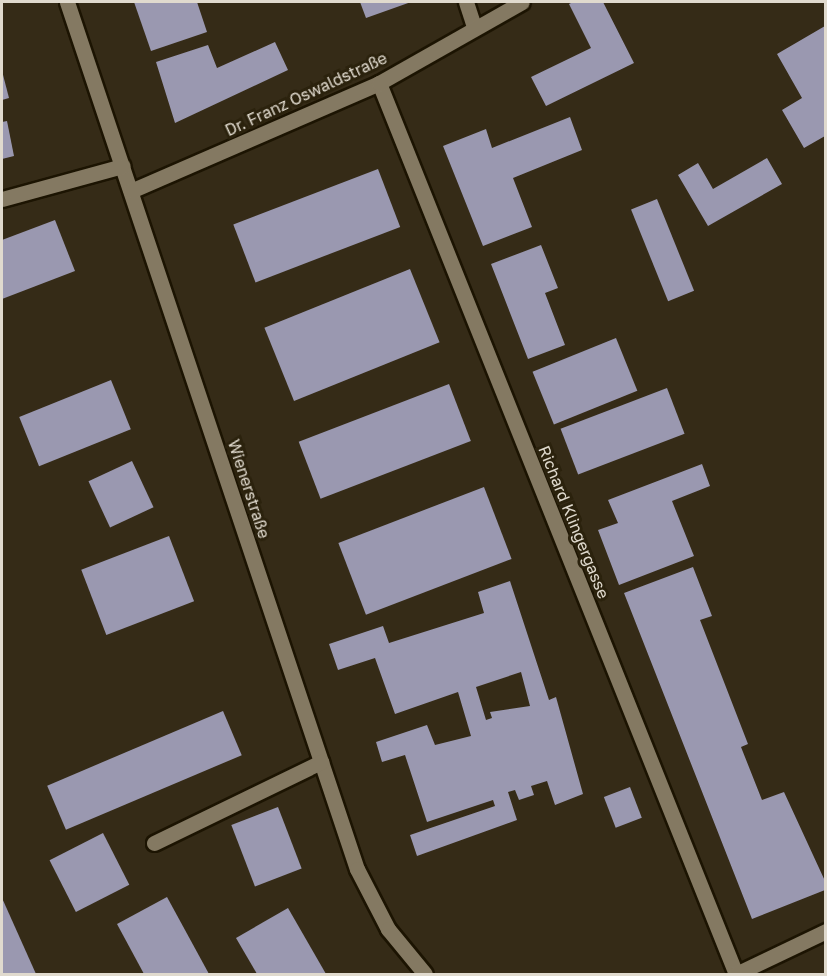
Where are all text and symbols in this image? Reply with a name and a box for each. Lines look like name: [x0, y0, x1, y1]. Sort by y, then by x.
street label: Dr. Franz Oswaldstraße: [222, 48, 390, 140]
street label: Wienerstraße: [224, 437, 274, 541]
street label: Richard Klingergasse: [535, 443, 613, 601]

